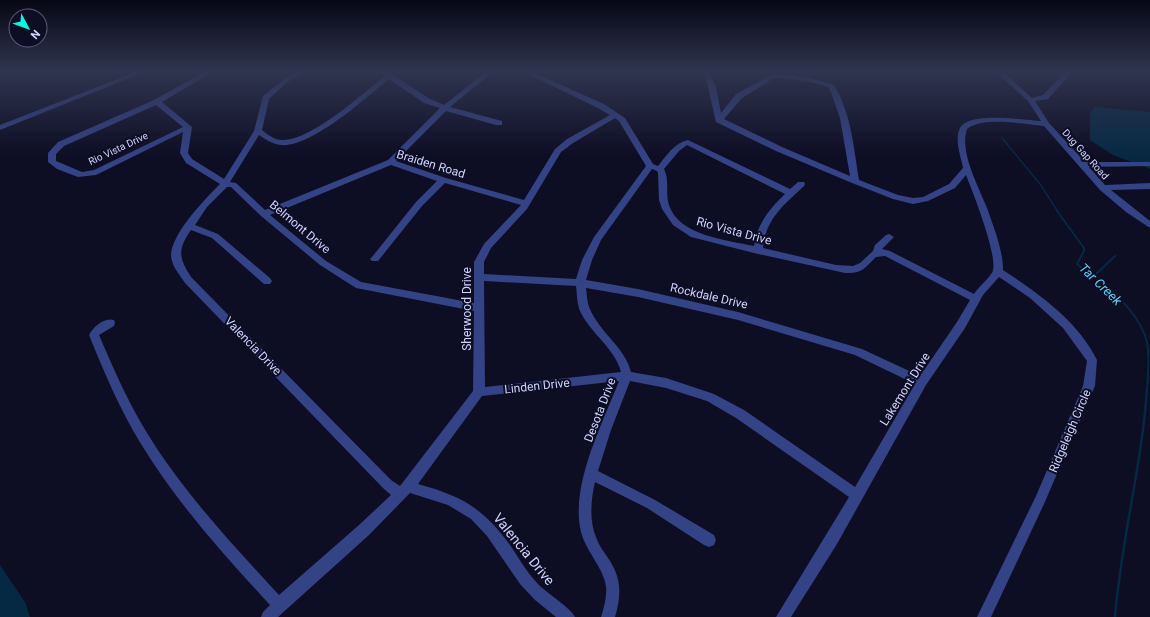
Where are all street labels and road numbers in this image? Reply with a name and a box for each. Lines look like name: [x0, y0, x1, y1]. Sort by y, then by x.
street label: Dug Gap Road: [1060, 127, 1111, 182]
street label: Rio Vista Drive: [87, 130, 150, 167]
street label: Braiden Road: [395, 147, 467, 181]
street label: Belmont Drive: [267, 198, 333, 256]
street label: Rio Vista Drive: [695, 214, 773, 248]
street label: Sherwood Drive: [460, 267, 474, 351]
street label: Rockdale Drive: [669, 280, 749, 312]
street label: Valencia Drive: [222, 314, 284, 378]
street label: Lakemont Drive: [877, 350, 933, 428]
street label: Linden Drive: [504, 376, 570, 396]
street label: Desota Drive: [581, 376, 619, 444]
street label: Ridgeleigh Circle: [1046, 387, 1094, 475]
street label: Valencia Drive: [490, 510, 558, 588]

